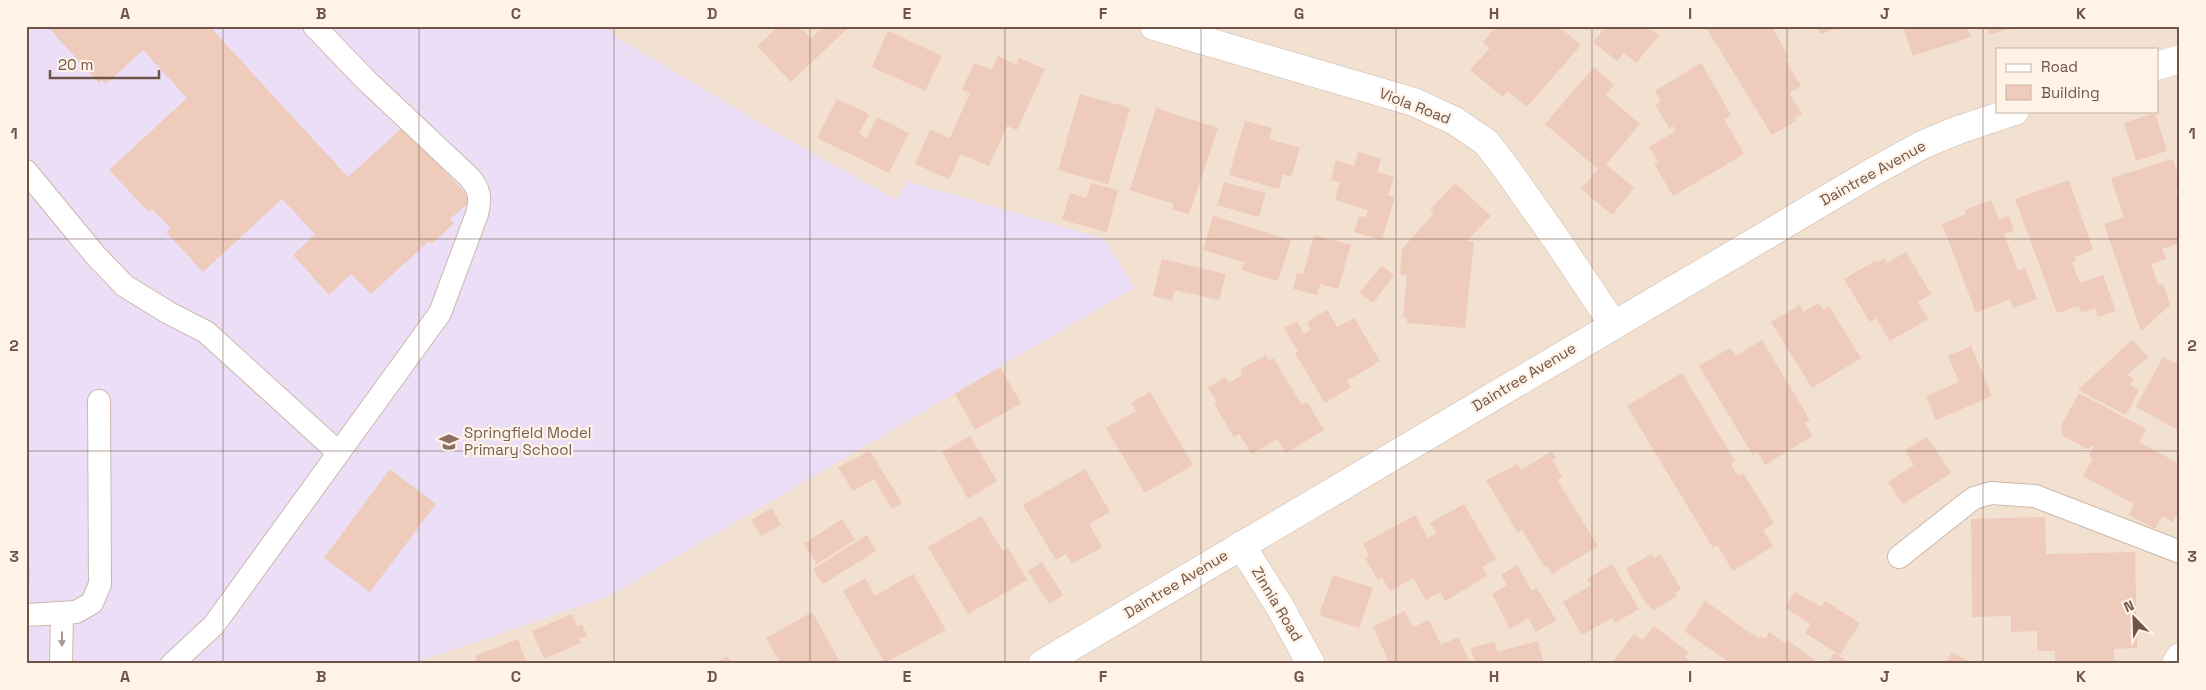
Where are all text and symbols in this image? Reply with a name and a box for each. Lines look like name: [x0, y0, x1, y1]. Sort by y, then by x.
text: A: [120, 3, 130, 24]
text: B: [316, 3, 326, 24]
text: C: [511, 3, 521, 24]
text: D: [707, 3, 717, 24]
text: E: [903, 3, 912, 24]
text: F: [1099, 3, 1108, 24]
text: G: [1294, 3, 1304, 24]
text: H: [1489, 3, 1499, 24]
text: I: [1688, 3, 1692, 24]
text: J: [1880, 3, 1890, 24]
text: K: [2076, 3, 2086, 24]
scale bar: [50, 48, 159, 80]
legend: [1996, 48, 2158, 112]
text: 20 m: [58, 55, 93, 74]
text: Road: [2041, 57, 2078, 76]
street label: Viola Road: [1377, 83, 1454, 128]
text: Building: [2041, 83, 2100, 102]
text: 1: [10, 123, 18, 144]
text: 1: [2188, 123, 2196, 144]
street label: Daintree Avenue: [1817, 136, 1929, 209]
text: 2: [9, 335, 19, 356]
text: 2: [2187, 335, 2197, 356]
street label: Daintree Avenue: [1468, 338, 1579, 415]
place label: Springfield Model Primary School: [464, 423, 592, 459]
school or university icon: Springfield Model Primary School: [438, 431, 460, 453]
street label: Daintree Avenue: [1120, 545, 1231, 622]
text: 3: [9, 546, 19, 567]
text: 3: [2187, 546, 2197, 567]
street label: Zinnia Road: [1248, 563, 1307, 645]
north arrow: [2108, 592, 2158, 642]
text: N: [2121, 596, 2137, 616]
one-way arrow: [57, 631, 65, 647]
text: A: [120, 666, 130, 687]
text: B: [316, 666, 326, 687]
text: C: [511, 666, 521, 687]
text: D: [707, 666, 717, 687]
text: E: [903, 666, 912, 687]
text: F: [1099, 666, 1108, 687]
text: G: [1294, 666, 1304, 687]
text: H: [1489, 666, 1499, 687]
text: I: [1688, 666, 1692, 687]
text: J: [1880, 666, 1890, 687]
text: K: [2076, 666, 2086, 687]

